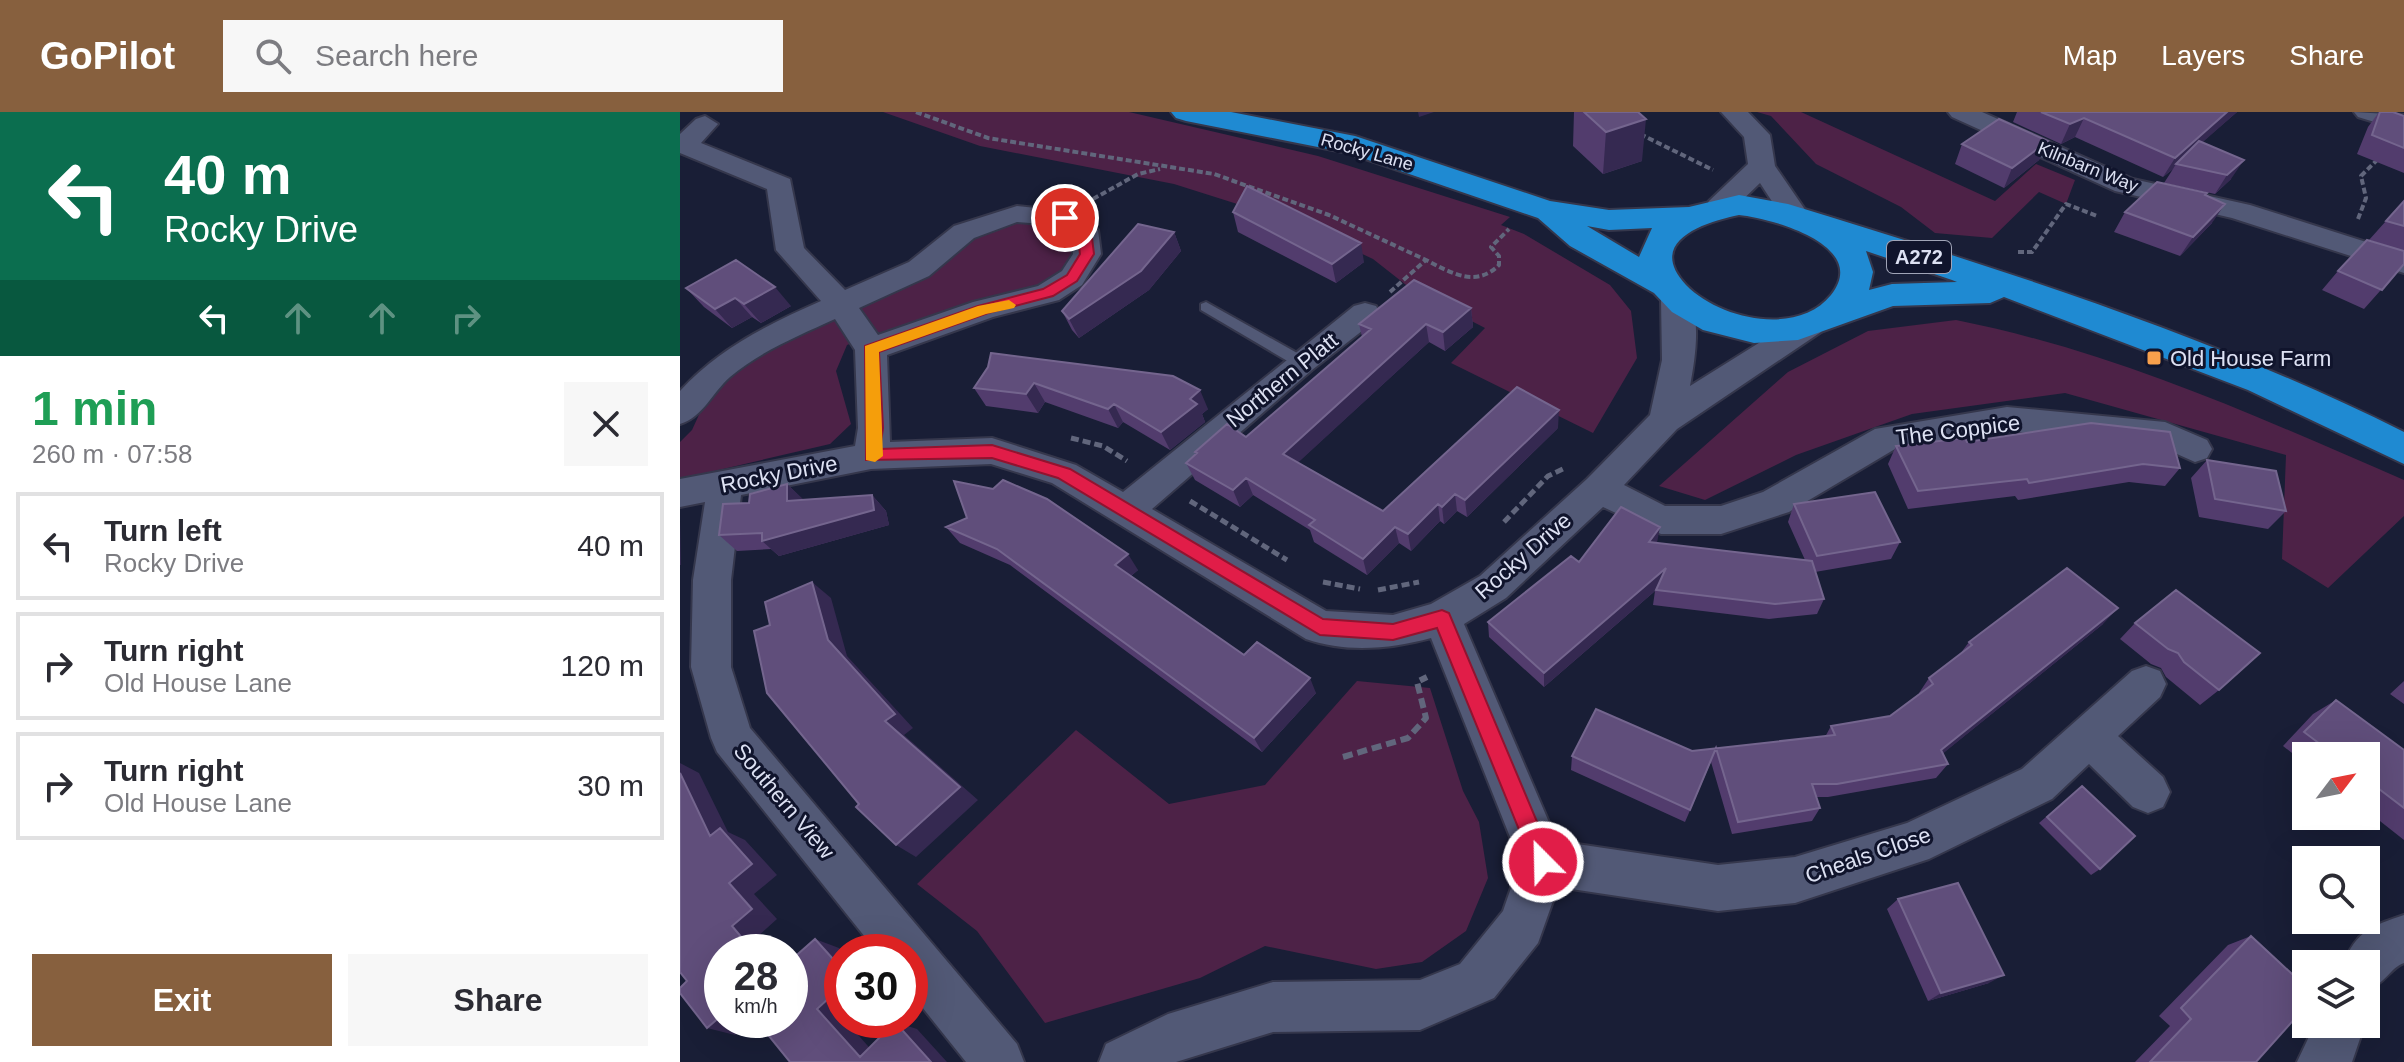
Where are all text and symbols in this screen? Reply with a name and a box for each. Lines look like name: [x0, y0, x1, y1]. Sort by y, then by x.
search box: [223, 20, 783, 92]
icon: search: [251, 34, 295, 78]
text: GoPilot: [40, 35, 175, 77]
text: Search here: [315, 39, 479, 72]
text: Map: [2063, 40, 2117, 71]
text: Layers: [2161, 40, 2245, 71]
text: Share: [2289, 40, 2364, 71]
street label: Rocky Lane: [1319, 129, 1415, 175]
street label: Kilnbarn Way: [2035, 138, 2141, 196]
text: 40 m: [164, 143, 292, 206]
icon: left: [32, 144, 136, 248]
pin: [1031, 184, 1099, 252]
icon: arrive: [1043, 196, 1087, 240]
text: Rocky Drive: [164, 209, 358, 250]
road number: A272: [1887, 241, 1951, 273]
icon: left: [192, 296, 236, 340]
icon: ahead: [276, 296, 320, 340]
icon: ahead: [360, 296, 404, 340]
icon: right: [444, 296, 488, 340]
street label: Northern Platt: [1221, 328, 1343, 432]
place label: Old House Farm: [2170, 346, 2331, 371]
marker: Old House Farm: [2145, 349, 2163, 367]
text: 1 min: [32, 382, 157, 435]
button: close: [564, 382, 648, 466]
street label: The Coppice: [1895, 410, 2021, 450]
text: 260 m · 07:58: [32, 439, 192, 469]
street label: Rocky Drive: [718, 450, 840, 498]
street label: Rocky Drive: [1470, 508, 1576, 604]
text: Turn left: [104, 514, 222, 547]
icon: left: [36, 524, 80, 568]
text: 40 m: [577, 529, 644, 562]
text: Rocky Drive: [104, 548, 244, 578]
text: Turn right: [104, 634, 243, 667]
icon: right: [36, 644, 80, 688]
text: 120 m: [561, 649, 644, 682]
text: Old House Lane: [104, 668, 292, 698]
street label: Southern View: [729, 738, 840, 864]
north arrow: [2292, 742, 2380, 830]
map controls: [2292, 742, 2380, 1038]
text: Turn right: [104, 754, 243, 787]
icon: right: [36, 764, 80, 808]
text: 30 m: [577, 769, 644, 802]
text: Old House Lane: [104, 788, 292, 818]
position arrow: [1501, 820, 1585, 904]
street label: Cheals Close: [1802, 822, 1934, 888]
button: search: [2292, 846, 2380, 934]
speed limit sign: 30: [824, 934, 928, 1038]
button: layers: [2292, 950, 2380, 1038]
button: Exit: [32, 954, 332, 1046]
button: Share: [348, 954, 648, 1046]
text: 28: [734, 954, 778, 998]
text: km/h: [734, 995, 778, 1017]

